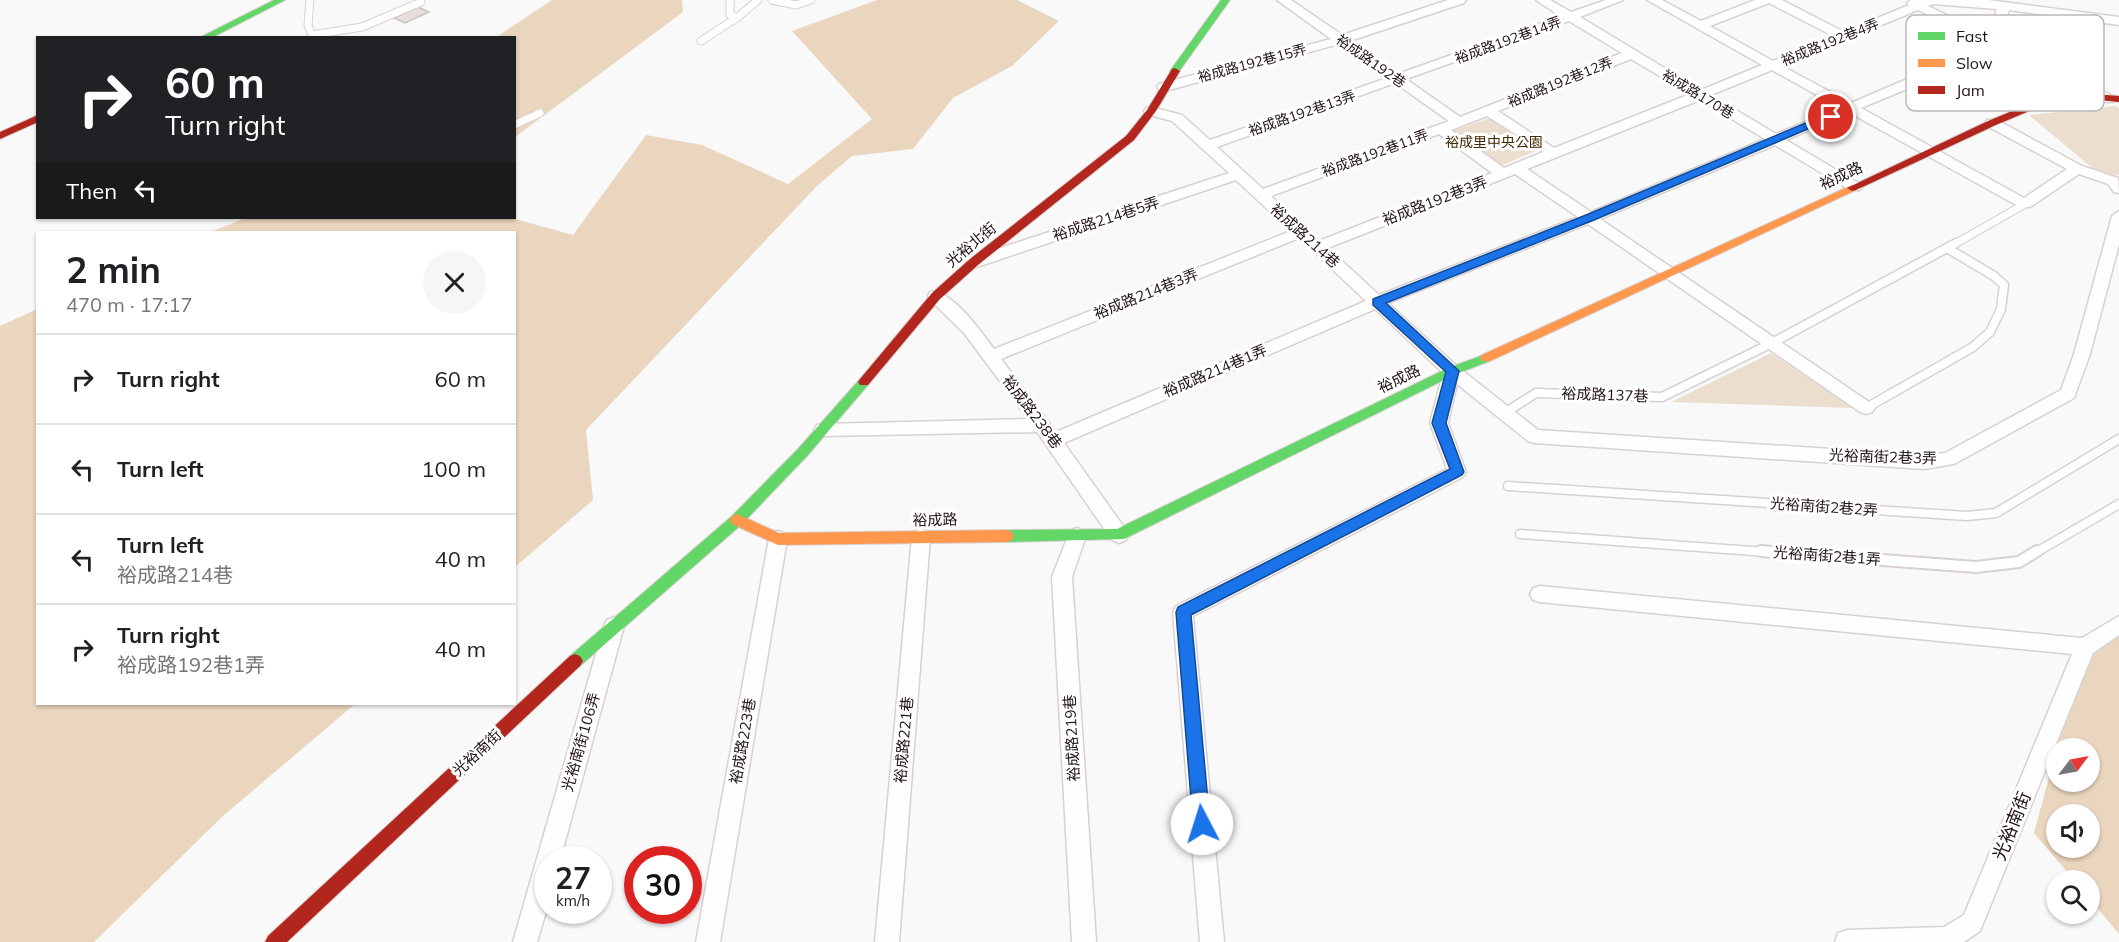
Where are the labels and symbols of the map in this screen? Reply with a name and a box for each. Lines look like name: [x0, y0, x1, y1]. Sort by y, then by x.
street label: 裕成路192巷14弄: [1452, 12, 1564, 68]
street label: 裕成路192巷4弄: [1779, 14, 1881, 70]
legend: [1906, 15, 2104, 111]
text: Fast: [1956, 26, 1988, 46]
street label: 裕成路192巷: [1333, 30, 1409, 92]
street label: 裕成路192巷15弄: [1196, 40, 1308, 86]
street label: 裕成路192巷12弄: [1505, 53, 1615, 111]
text: Slow: [1956, 53, 1993, 73]
street label: 裕成路170巷: [1659, 65, 1737, 123]
text: Jam: [1956, 80, 1985, 100]
street label: 裕成路192巷13弄: [1246, 86, 1358, 140]
pin: [1805, 91, 1856, 142]
street label: 裕成路192巷11弄: [1319, 125, 1431, 181]
park label: 裕成里中央公園: [1445, 133, 1543, 151]
street label: 裕成路: [1816, 157, 1865, 194]
street label: 裕成路192巷3弄: [1380, 172, 1490, 229]
street label: 裕成路214巷5弄: [1050, 192, 1162, 245]
street label: 裕成路214巷: [1267, 199, 1344, 272]
street label: 光裕北街: [942, 218, 1000, 271]
street label: 裕成路214巷3弄: [1091, 264, 1201, 323]
street label: 裕成路214巷1弄: [1160, 340, 1270, 401]
street label: 裕成路: [1374, 360, 1423, 397]
street label: 裕成路238巷: [999, 371, 1066, 452]
street label: 裕成路137巷: [1561, 383, 1649, 406]
street label: 光裕南街2巷3弄: [1829, 445, 1937, 468]
street label: 光裕南街2巷2弄: [1769, 493, 1879, 520]
street label: 裕成路: [912, 510, 958, 529]
street label: 光裕南街2巷1弄: [1772, 542, 1882, 569]
street label: 光裕南街106弄: [557, 690, 604, 794]
street label: 裕成路219巷: [1060, 694, 1083, 782]
street label: 裕成路223巷: [726, 696, 759, 785]
street label: 裕成路221巷: [890, 696, 917, 784]
street label: 光裕南街: [448, 725, 505, 780]
north arrow: [2046, 738, 2100, 792]
street label: 光裕南街: [1987, 788, 2036, 863]
position arrow: [1170, 792, 1234, 856]
speed limit sign: 30: [624, 846, 702, 924]

